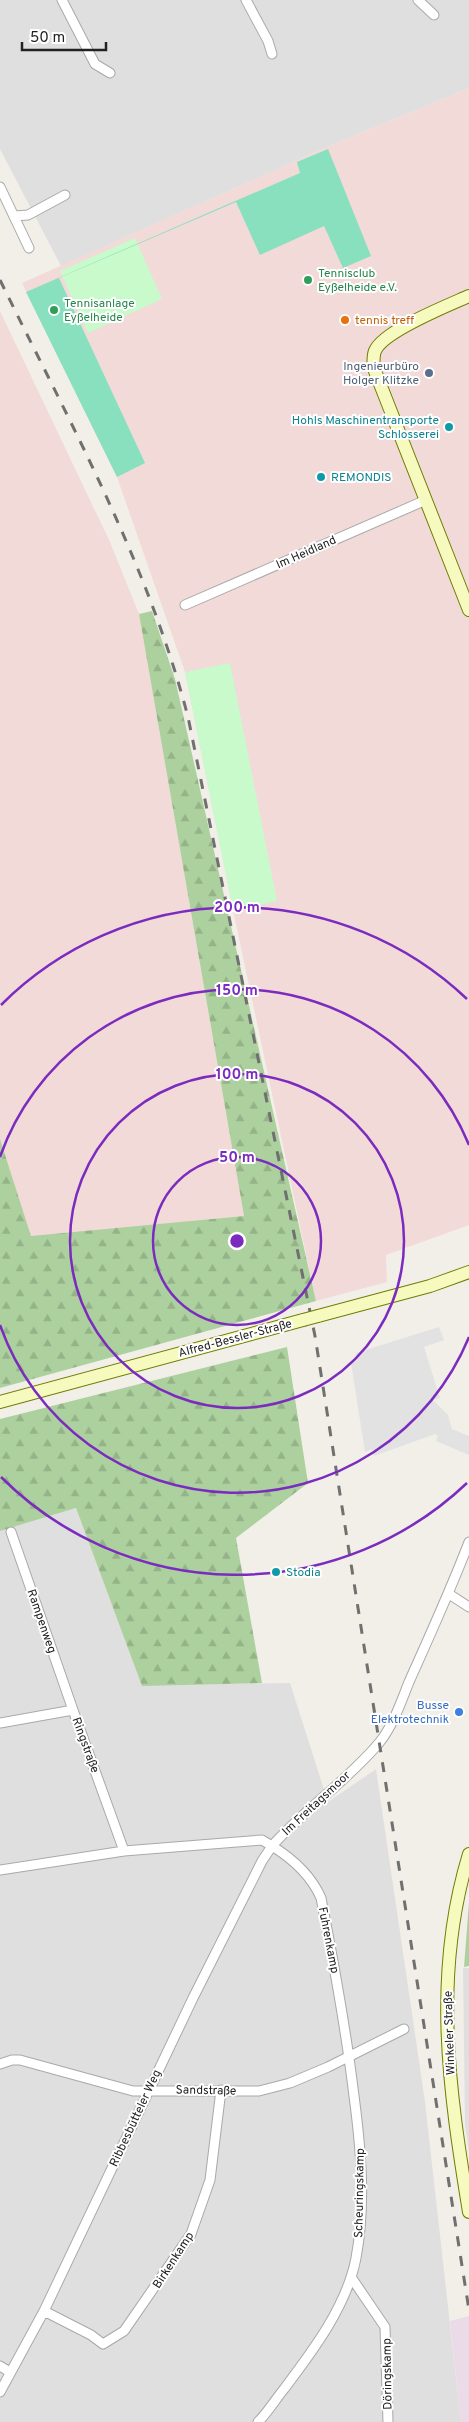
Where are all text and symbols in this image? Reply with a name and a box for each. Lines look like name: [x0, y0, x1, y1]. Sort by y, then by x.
scale bar: [22, 20, 106, 52]
text: 50 m: [30, 29, 65, 48]
place label: Tennisclub Eyßelheide e.V.: [318, 266, 397, 296]
marker: Tennisclub Eyßelheide e.V.: [302, 274, 314, 286]
place label: Tennisanlage Eyßelheide: [64, 296, 135, 326]
marker: Tennisanlage Eyßelheide: [48, 304, 60, 316]
place label: tennis treff: [355, 313, 414, 329]
marker: tennis treff: [339, 314, 351, 326]
place label: Ingenieurbüro Holger Klitzke: [343, 359, 419, 389]
marker: Ingenieurbüro Holger Klitzke: [423, 367, 435, 379]
place label: Hohls Maschinentransporte Schlosserei: [292, 413, 439, 443]
marker: Hohls Maschinentransporte Schlosserei: [443, 421, 455, 433]
place label: REMONDIS: [331, 470, 392, 486]
marker: REMONDIS: [315, 471, 327, 483]
street label: Im Heidland: [274, 533, 339, 573]
text: 200 m: [214, 899, 260, 918]
text: 150 m: [216, 982, 258, 1001]
text: 100 m: [216, 1066, 258, 1085]
text: 50 m: [219, 1149, 255, 1168]
centre of rings: [228, 1232, 246, 1250]
street label: Alfred-Bessler-Straße: [177, 1316, 294, 1362]
place label: Stodia: [286, 1565, 320, 1581]
marker: Stodia: [270, 1566, 282, 1578]
street label: Rampenweg: [23, 1587, 59, 1655]
place label: Busse Elektrotechnik: [371, 1698, 449, 1728]
marker: Busse Elektrotechnik: [453, 1706, 465, 1718]
street label: Ringstraße: [68, 1715, 103, 1775]
street label: Im Freitagsmoor: [279, 1768, 355, 1840]
street label: Fuhrenkamp: [314, 1906, 342, 1975]
street label: Winkeler Straße: [441, 1990, 459, 2075]
street label: Ribbesbütteler Weg: [106, 2067, 165, 2170]
street label: Sandstraße: [175, 2082, 236, 2100]
street label: Scheuringskamp: [351, 2148, 369, 2238]
street label: Birkenkamp: [150, 2229, 198, 2292]
street label: Döringskamp: [379, 2338, 397, 2410]

